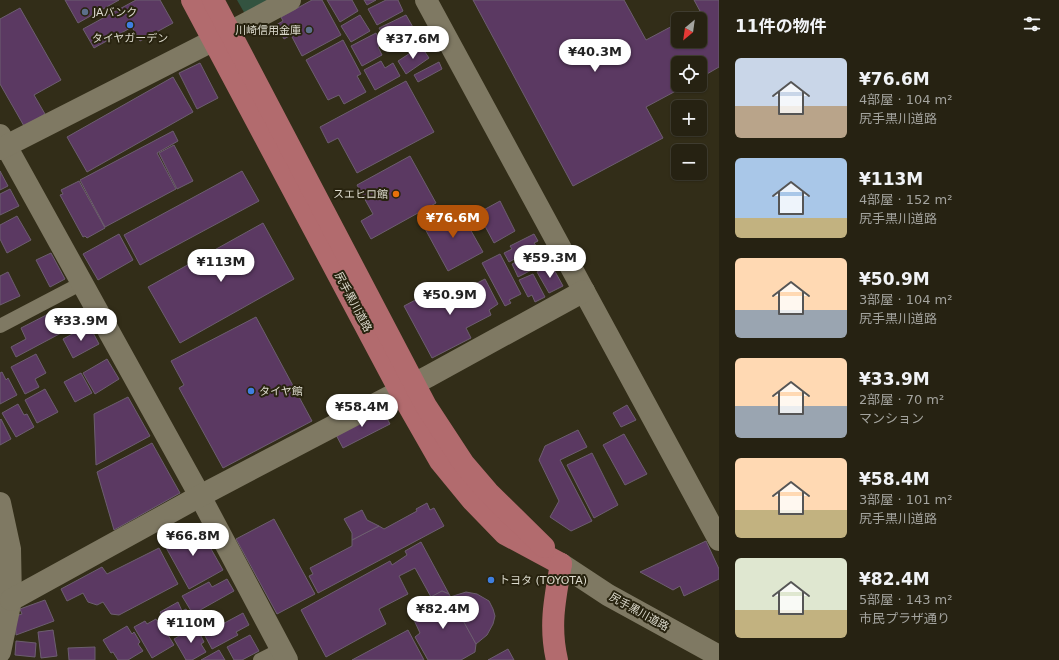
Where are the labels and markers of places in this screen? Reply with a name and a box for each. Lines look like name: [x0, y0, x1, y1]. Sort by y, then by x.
place label: JAバンク: [92, 6, 137, 19]
marker: JAバンク: [80, 7, 90, 17]
marker: タイヤガーデン: [125, 20, 135, 30]
place label: 川崎信用金庫: [235, 24, 301, 37]
marker: 川崎信用金庫: [304, 25, 314, 35]
pin: ¥37.6M: [380, 26, 446, 60]
place label: タイヤガーデン: [92, 32, 168, 45]
pin: ¥40.3M: [562, 39, 628, 73]
place label: スエヒロ館: [333, 188, 388, 201]
marker: スエヒロ館: [391, 189, 401, 199]
pin: ¥76.6M: [420, 205, 486, 239]
pin: ¥59.3M: [517, 245, 583, 279]
pin: ¥113M: [193, 249, 249, 283]
pin: ¥50.9M: [417, 282, 483, 316]
pin: ¥33.9M: [48, 308, 114, 342]
place label: タイヤ館: [259, 385, 303, 398]
marker: タイヤ館: [246, 386, 256, 396]
pin: ¥58.4M: [329, 394, 395, 428]
pin: ¥66.8M: [160, 523, 226, 557]
place label: トヨタ (TOYOTA): [499, 574, 587, 587]
marker: トヨタ (TOYOTA): [486, 575, 496, 585]
pin: ¥82.4M: [410, 596, 476, 630]
pin: ¥110M: [163, 610, 219, 644]

